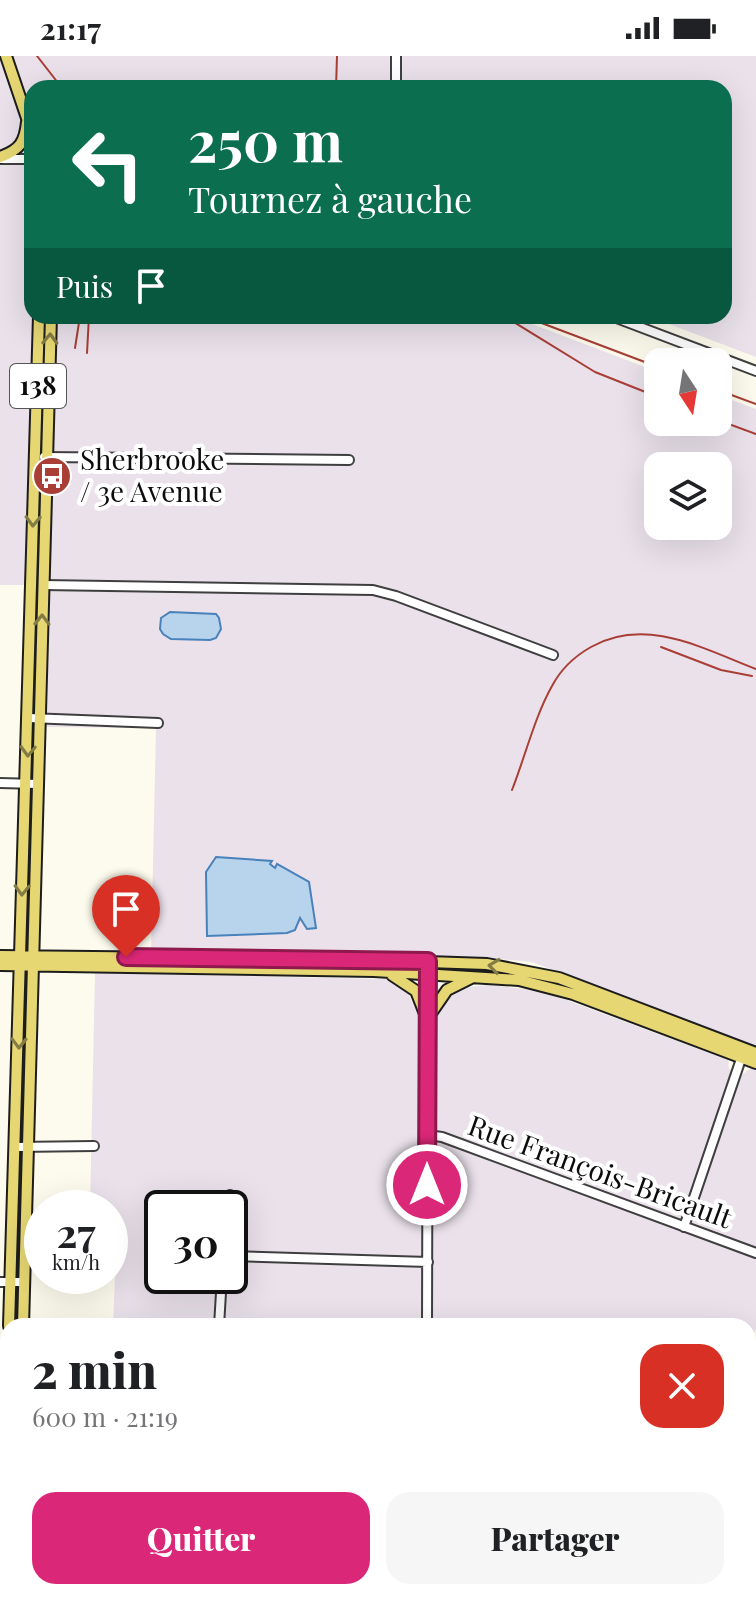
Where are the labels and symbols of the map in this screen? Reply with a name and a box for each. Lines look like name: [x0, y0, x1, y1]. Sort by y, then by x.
one-way arrow: [42, 332, 59, 345]
north arrow: [644, 348, 732, 436]
road number: 138: [10, 364, 66, 408]
place label: Sherbrooke / 3e Avenue: [80, 440, 225, 509]
bus stop icon: Sherbrooke / 3e Avenue: [31, 455, 73, 497]
one-way arrow: [24, 515, 41, 528]
one-way arrow: [33, 613, 51, 626]
one-way arrow: [19, 745, 36, 758]
pin: [92, 875, 160, 957]
one-way arrow: [14, 884, 31, 897]
one-way arrow: [487, 957, 500, 974]
one-way arrow: [10, 1037, 27, 1050]
street label: Rue François-Bricault: [464, 1106, 738, 1236]
position arrow: [385, 1143, 469, 1227]
speed limit sign: 30: [144, 1190, 248, 1294]

